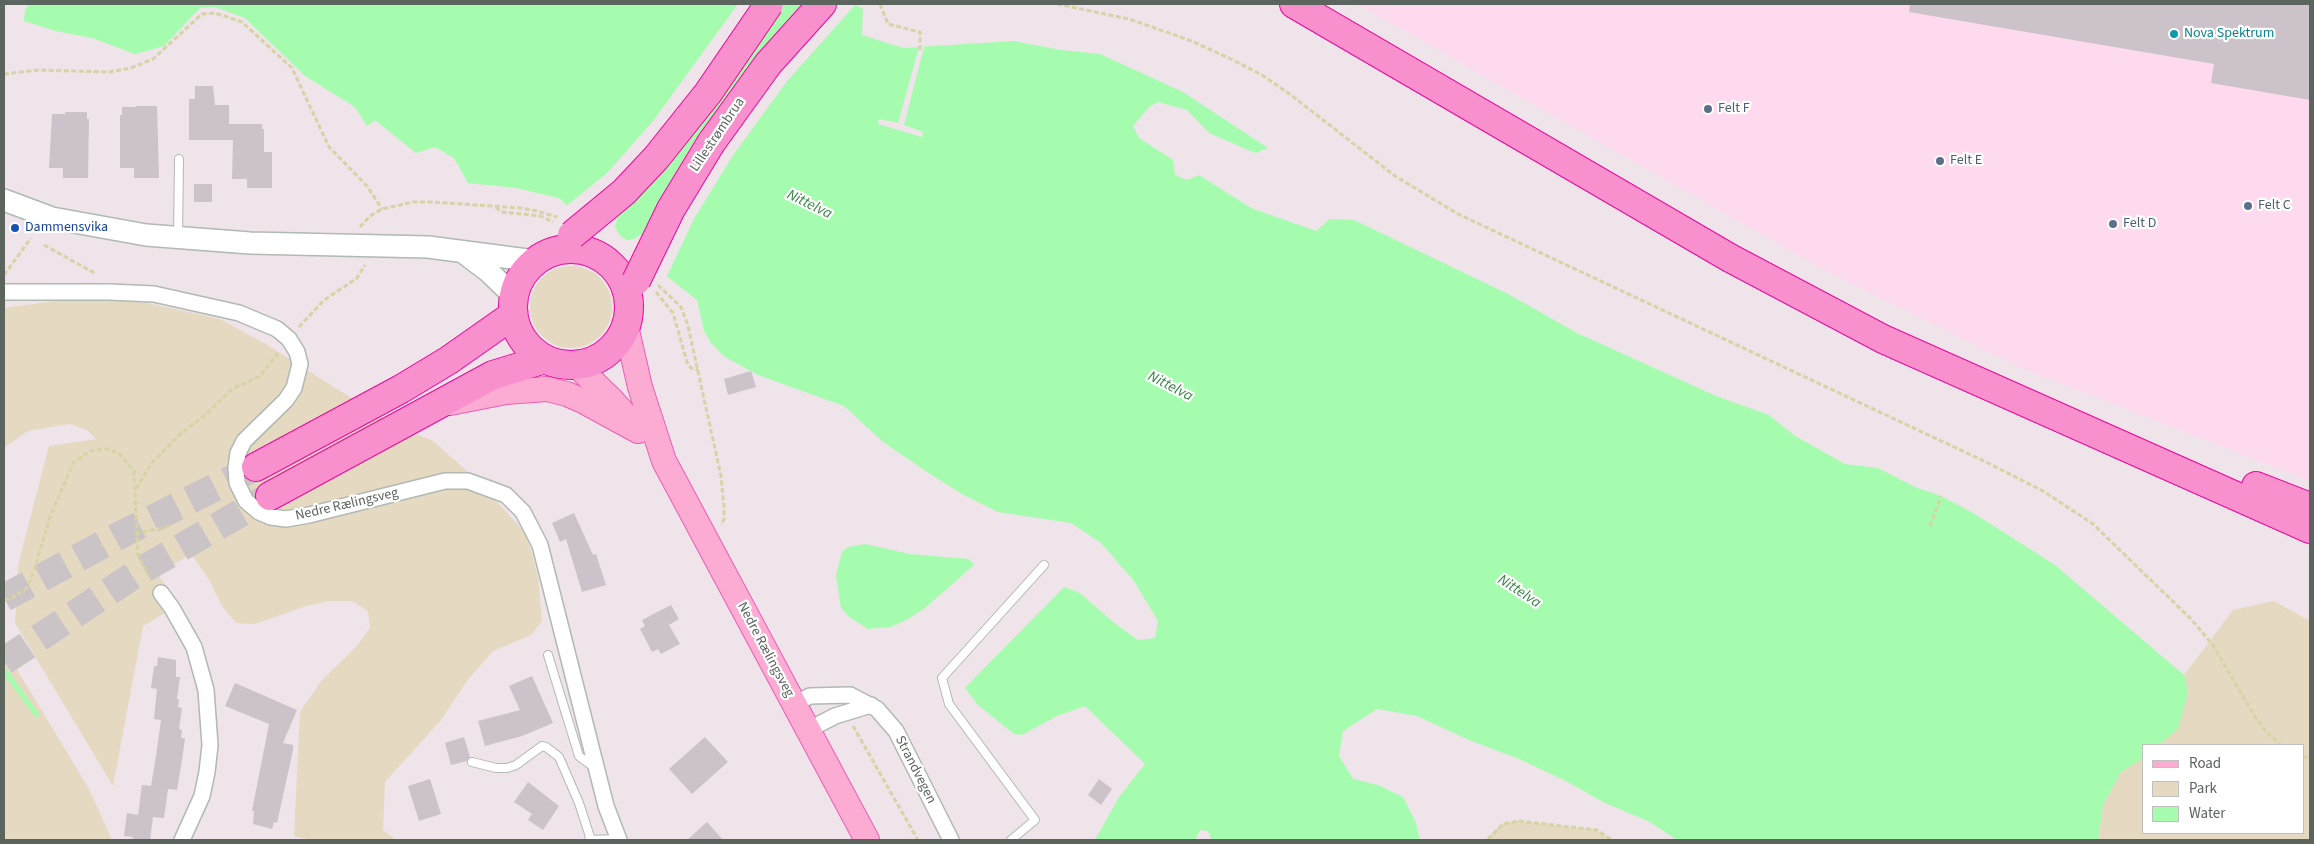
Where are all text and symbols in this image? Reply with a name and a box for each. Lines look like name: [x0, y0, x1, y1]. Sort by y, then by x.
place label: Nova Spektrum: [2184, 26, 2274, 42]
marker: Nova Spektrum: [2168, 28, 2180, 40]
street label: Lillestrømbrua: [687, 95, 749, 175]
place label: Felt F: [1718, 101, 1750, 117]
marker: Felt F: [1702, 103, 1714, 115]
place label: Felt E: [1950, 153, 1982, 169]
marker: Felt E: [1934, 155, 1946, 167]
water label: Nittelva: [783, 186, 835, 224]
place label: Felt C: [2258, 198, 2291, 214]
marker: Felt C: [2242, 200, 2254, 212]
place label: Felt D: [2123, 216, 2156, 232]
marker: Felt D: [2107, 218, 2119, 230]
place label: Dammensvika: [25, 220, 108, 236]
marker: Dammensvika: [9, 222, 21, 234]
water label: Nittelva: [1145, 368, 1195, 406]
street label: Nedre Rælingsveg: [294, 485, 400, 525]
water label: Nittelva: [1494, 571, 1544, 613]
street label: Nedre Rælingsveg: [733, 600, 797, 700]
street label: Strandvegen: [891, 733, 939, 807]
legend: [2142, 744, 2304, 834]
text: Road: [2189, 753, 2221, 774]
text: Park: [2189, 778, 2217, 799]
text: Water: [2189, 803, 2225, 824]

